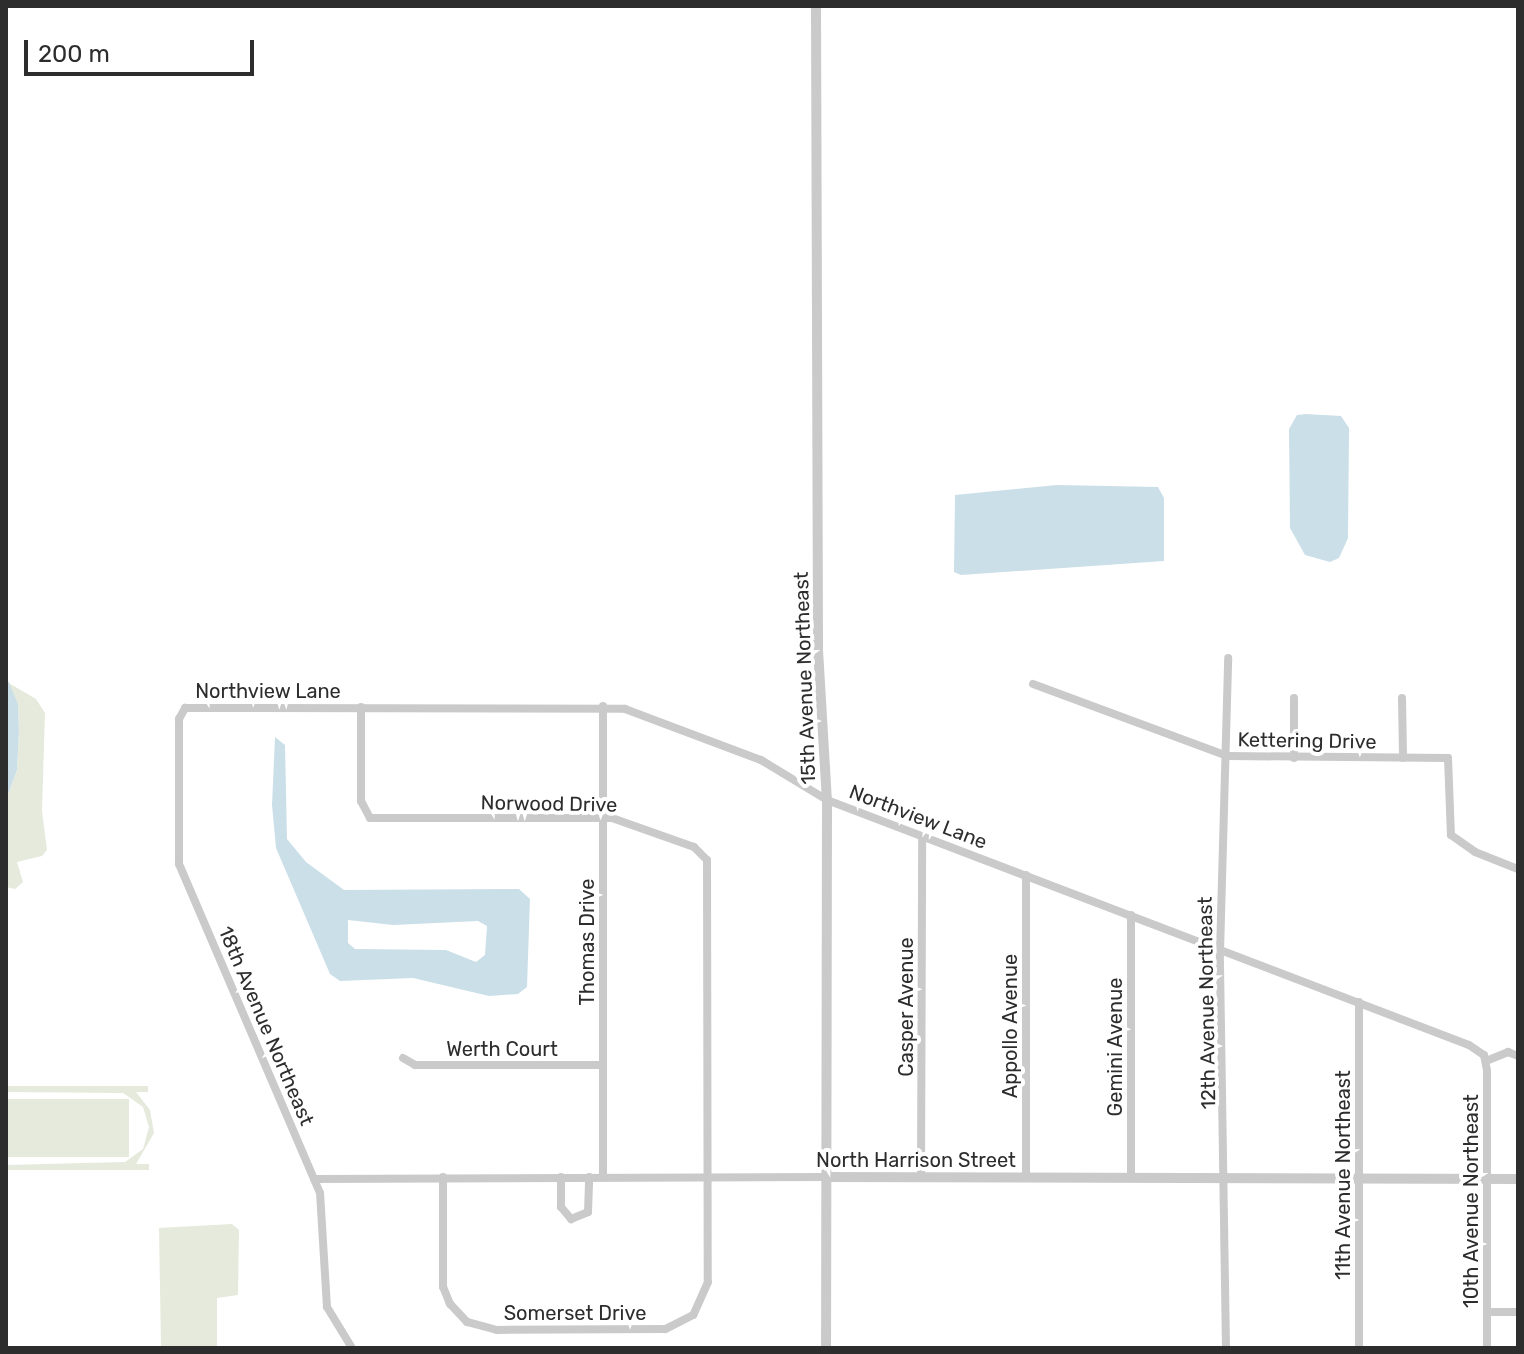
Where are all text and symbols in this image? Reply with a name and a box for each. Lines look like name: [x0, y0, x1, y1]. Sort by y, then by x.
scale bar: [28, 24, 258, 74]
text: 200 m: [38, 40, 110, 68]
street label: 15th Avenue Northeast: [789, 571, 821, 785]
street label: Northview Lane: [195, 679, 341, 703]
street label: Kettering Drive: [1237, 728, 1377, 754]
street label: Northview Lane: [846, 780, 990, 854]
street label: Norwood Drive: [480, 791, 618, 817]
street label: Thomas Drive: [575, 879, 599, 1005]
street label: 12th Avenue Northeast: [1193, 896, 1221, 1110]
street label: 18th Avenue Northeast: [213, 923, 319, 1129]
street label: Casper Avenue: [894, 937, 918, 1077]
street label: Appollo Avenue: [998, 954, 1022, 1098]
street label: Gemini Avenue: [1103, 977, 1127, 1117]
street label: Werth Court: [446, 1037, 558, 1061]
street label: 11th Avenue Northeast: [1331, 1070, 1355, 1280]
street label: 10th Avenue Northeast: [1459, 1094, 1483, 1308]
street label: North Harrison Street: [816, 1148, 1016, 1172]
street label: Somerset Drive: [504, 1301, 646, 1325]

